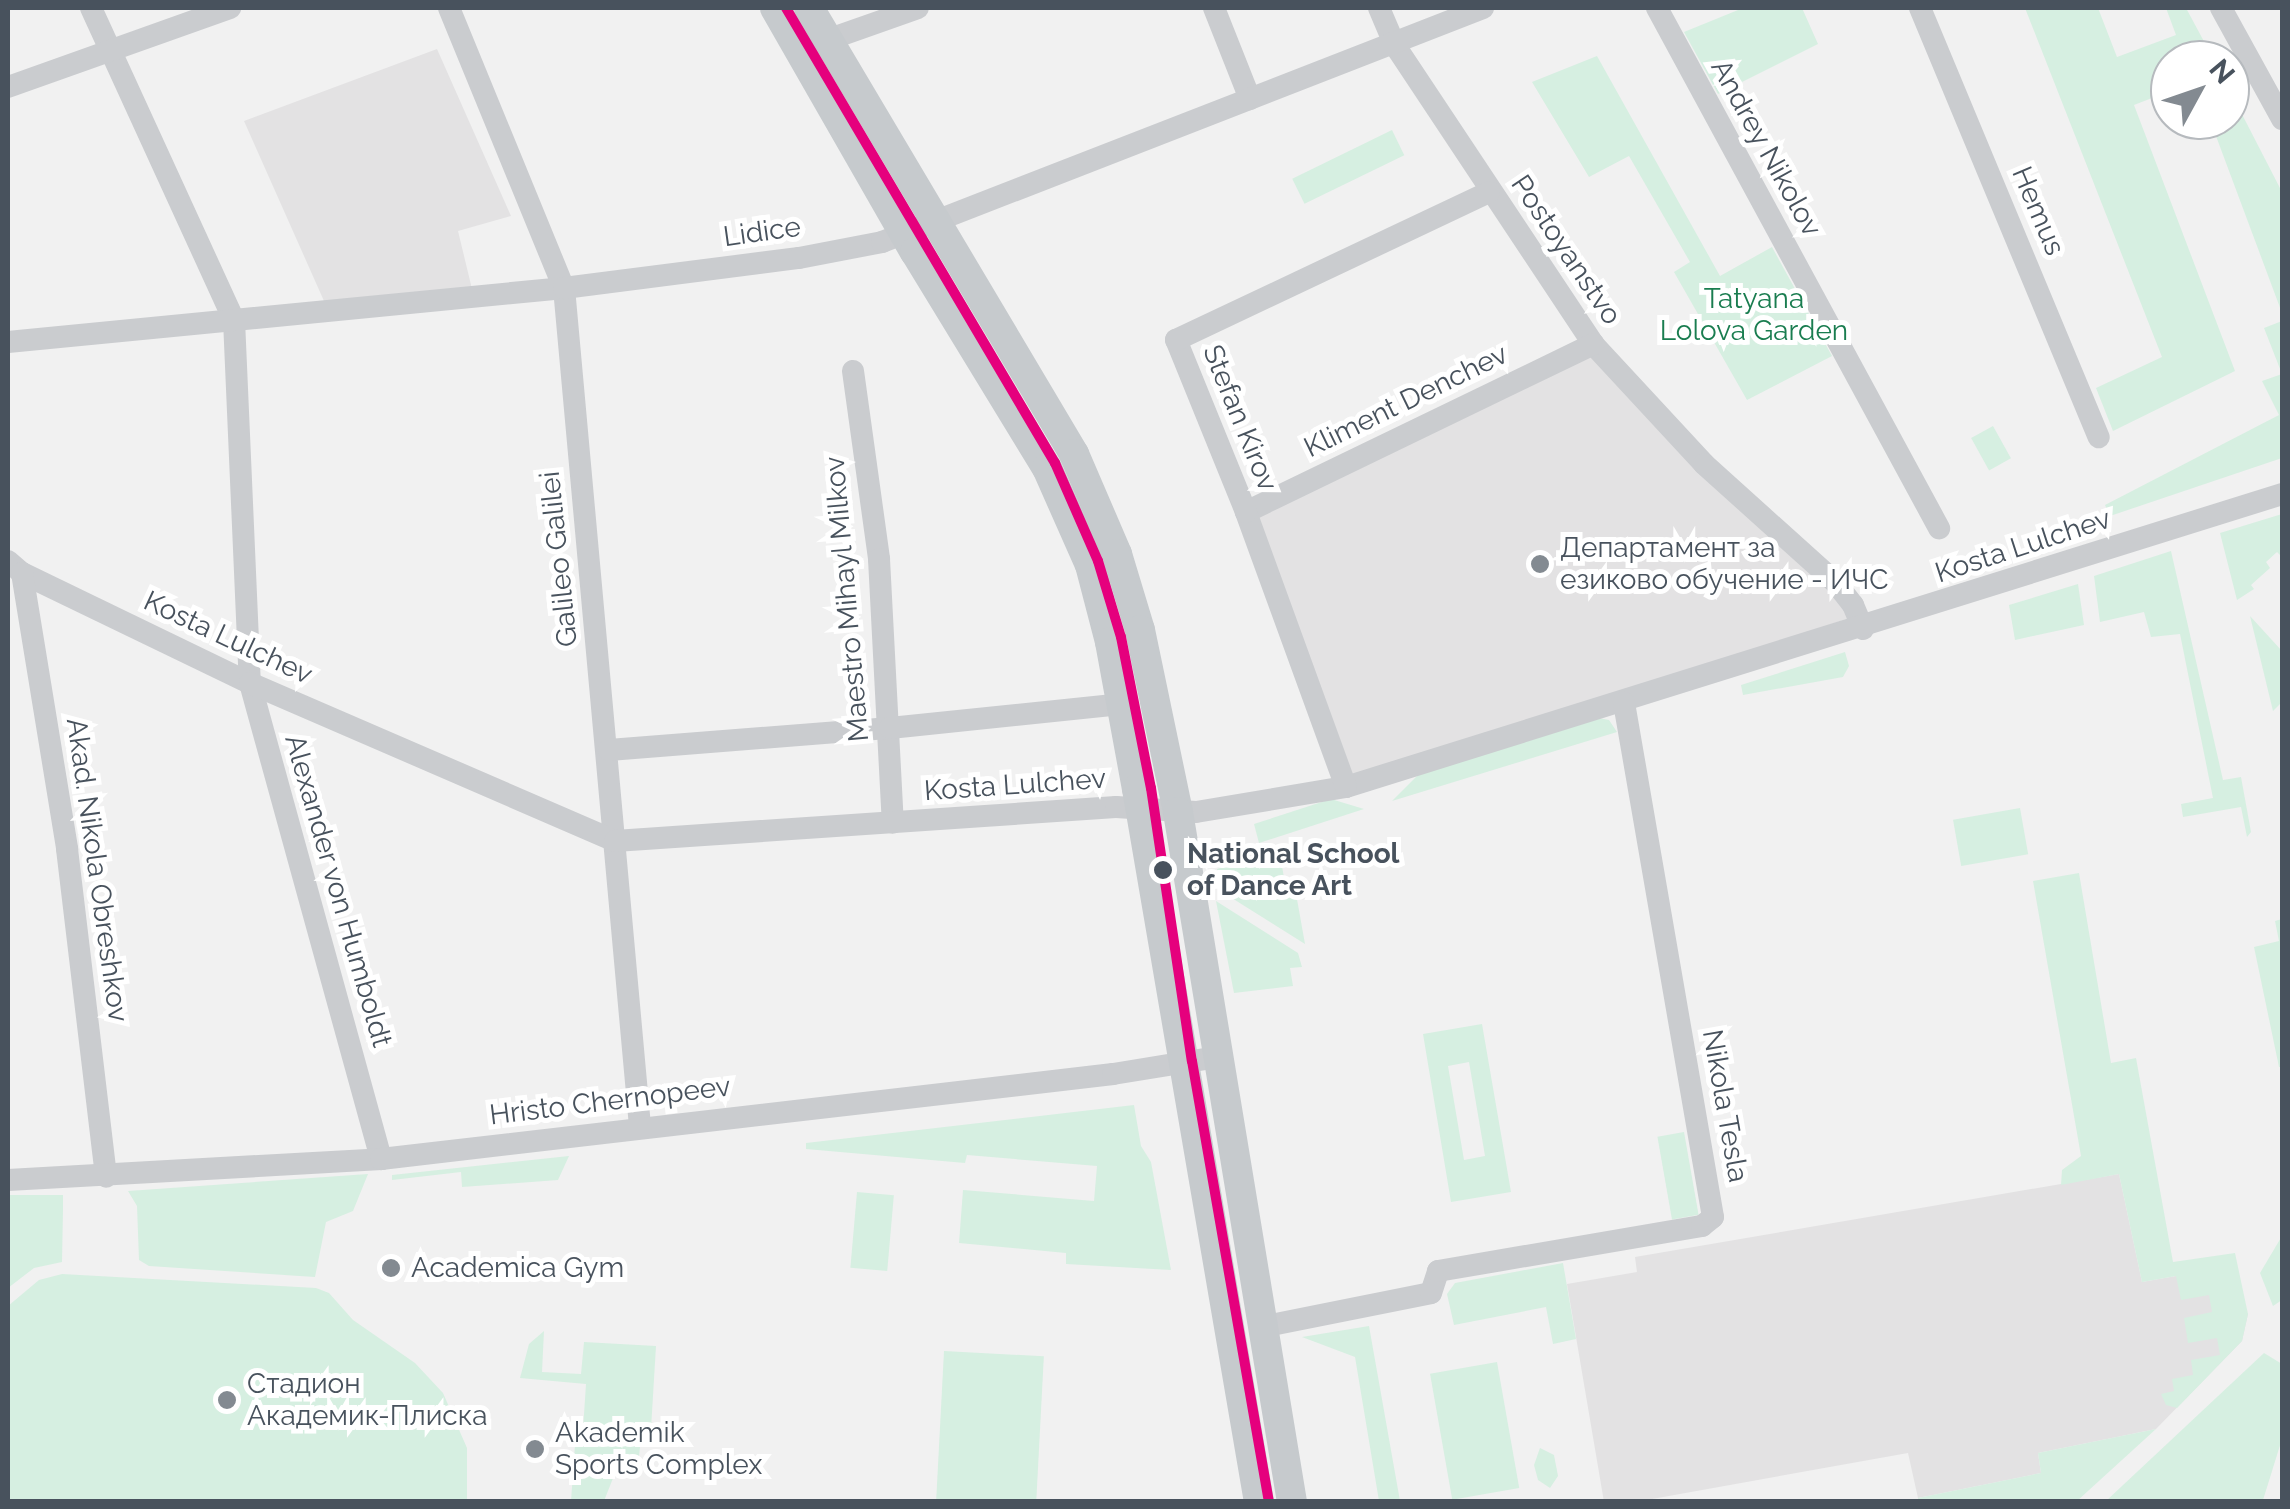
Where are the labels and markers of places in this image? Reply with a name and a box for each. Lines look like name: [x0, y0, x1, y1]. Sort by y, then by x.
place label: Департамент за езиково обучение - ИЧС: [1560, 531, 1888, 597]
marker: Департамент за езиково обучение - ИЧС: [1529, 553, 1551, 575]
place label: National School of Dance Art: [1187, 837, 1400, 903]
marker: National School of Dance Art: [1148, 855, 1178, 885]
place label: Academica Gym: [411, 1251, 624, 1285]
marker: Academica Gym: [380, 1257, 402, 1279]
place label: Стадион Академик-Плиска: [247, 1367, 487, 1433]
marker: Стадион Академик-Плиска: [216, 1389, 238, 1411]
place label: Akademik Sports Complex: [555, 1416, 762, 1482]
marker: Akademik Sports Complex: [524, 1438, 546, 1460]

